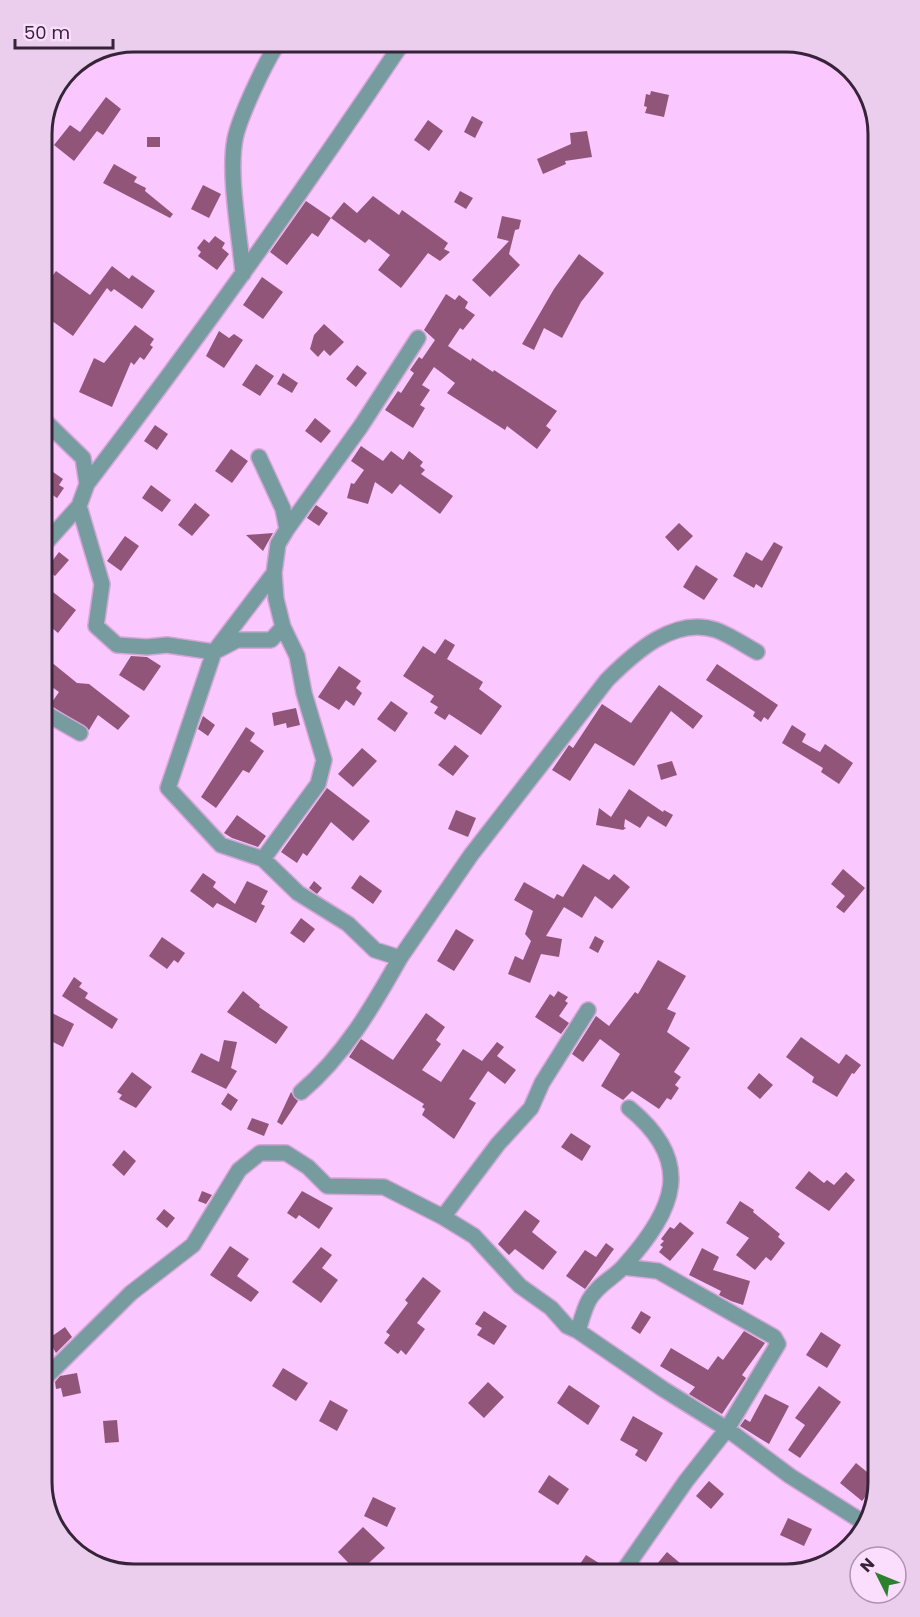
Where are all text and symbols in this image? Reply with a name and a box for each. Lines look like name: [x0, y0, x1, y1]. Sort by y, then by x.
scale bar: [15, 12, 112, 50]
text: 50 m: [24, 20, 70, 45]
north arrow: [848, 1545, 908, 1605]
text: N: [855, 1553, 880, 1577]

